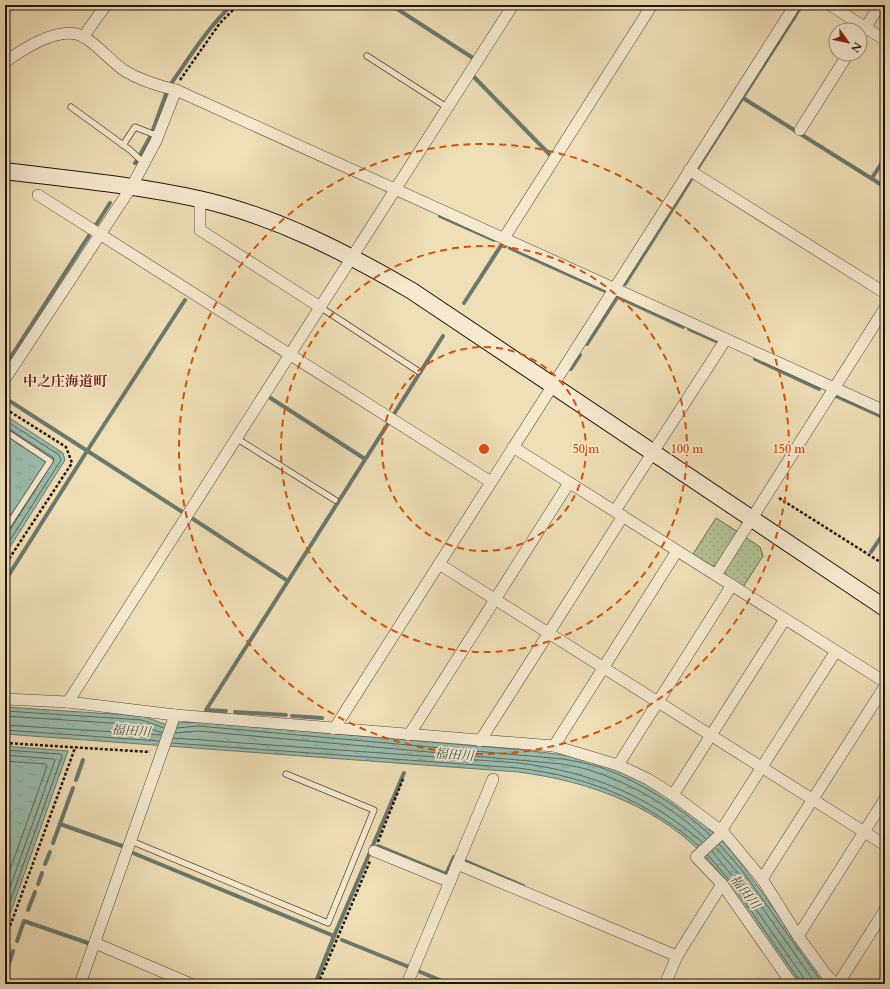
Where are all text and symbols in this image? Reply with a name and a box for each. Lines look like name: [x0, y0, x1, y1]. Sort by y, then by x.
north arrow: [828, 22, 868, 62]
text: N: [847, 39, 865, 56]
district label: 中之庄海道町: [23, 372, 108, 391]
text: 50 m: [573, 441, 600, 457]
text: 100 m: [671, 441, 704, 457]
text: 150 m: [773, 441, 806, 457]
centre of rings: [477, 442, 491, 456]
water label: 福田川: [111, 721, 153, 741]
water label: 福田川: [434, 745, 476, 765]
water label: 福田川: [726, 871, 765, 914]

